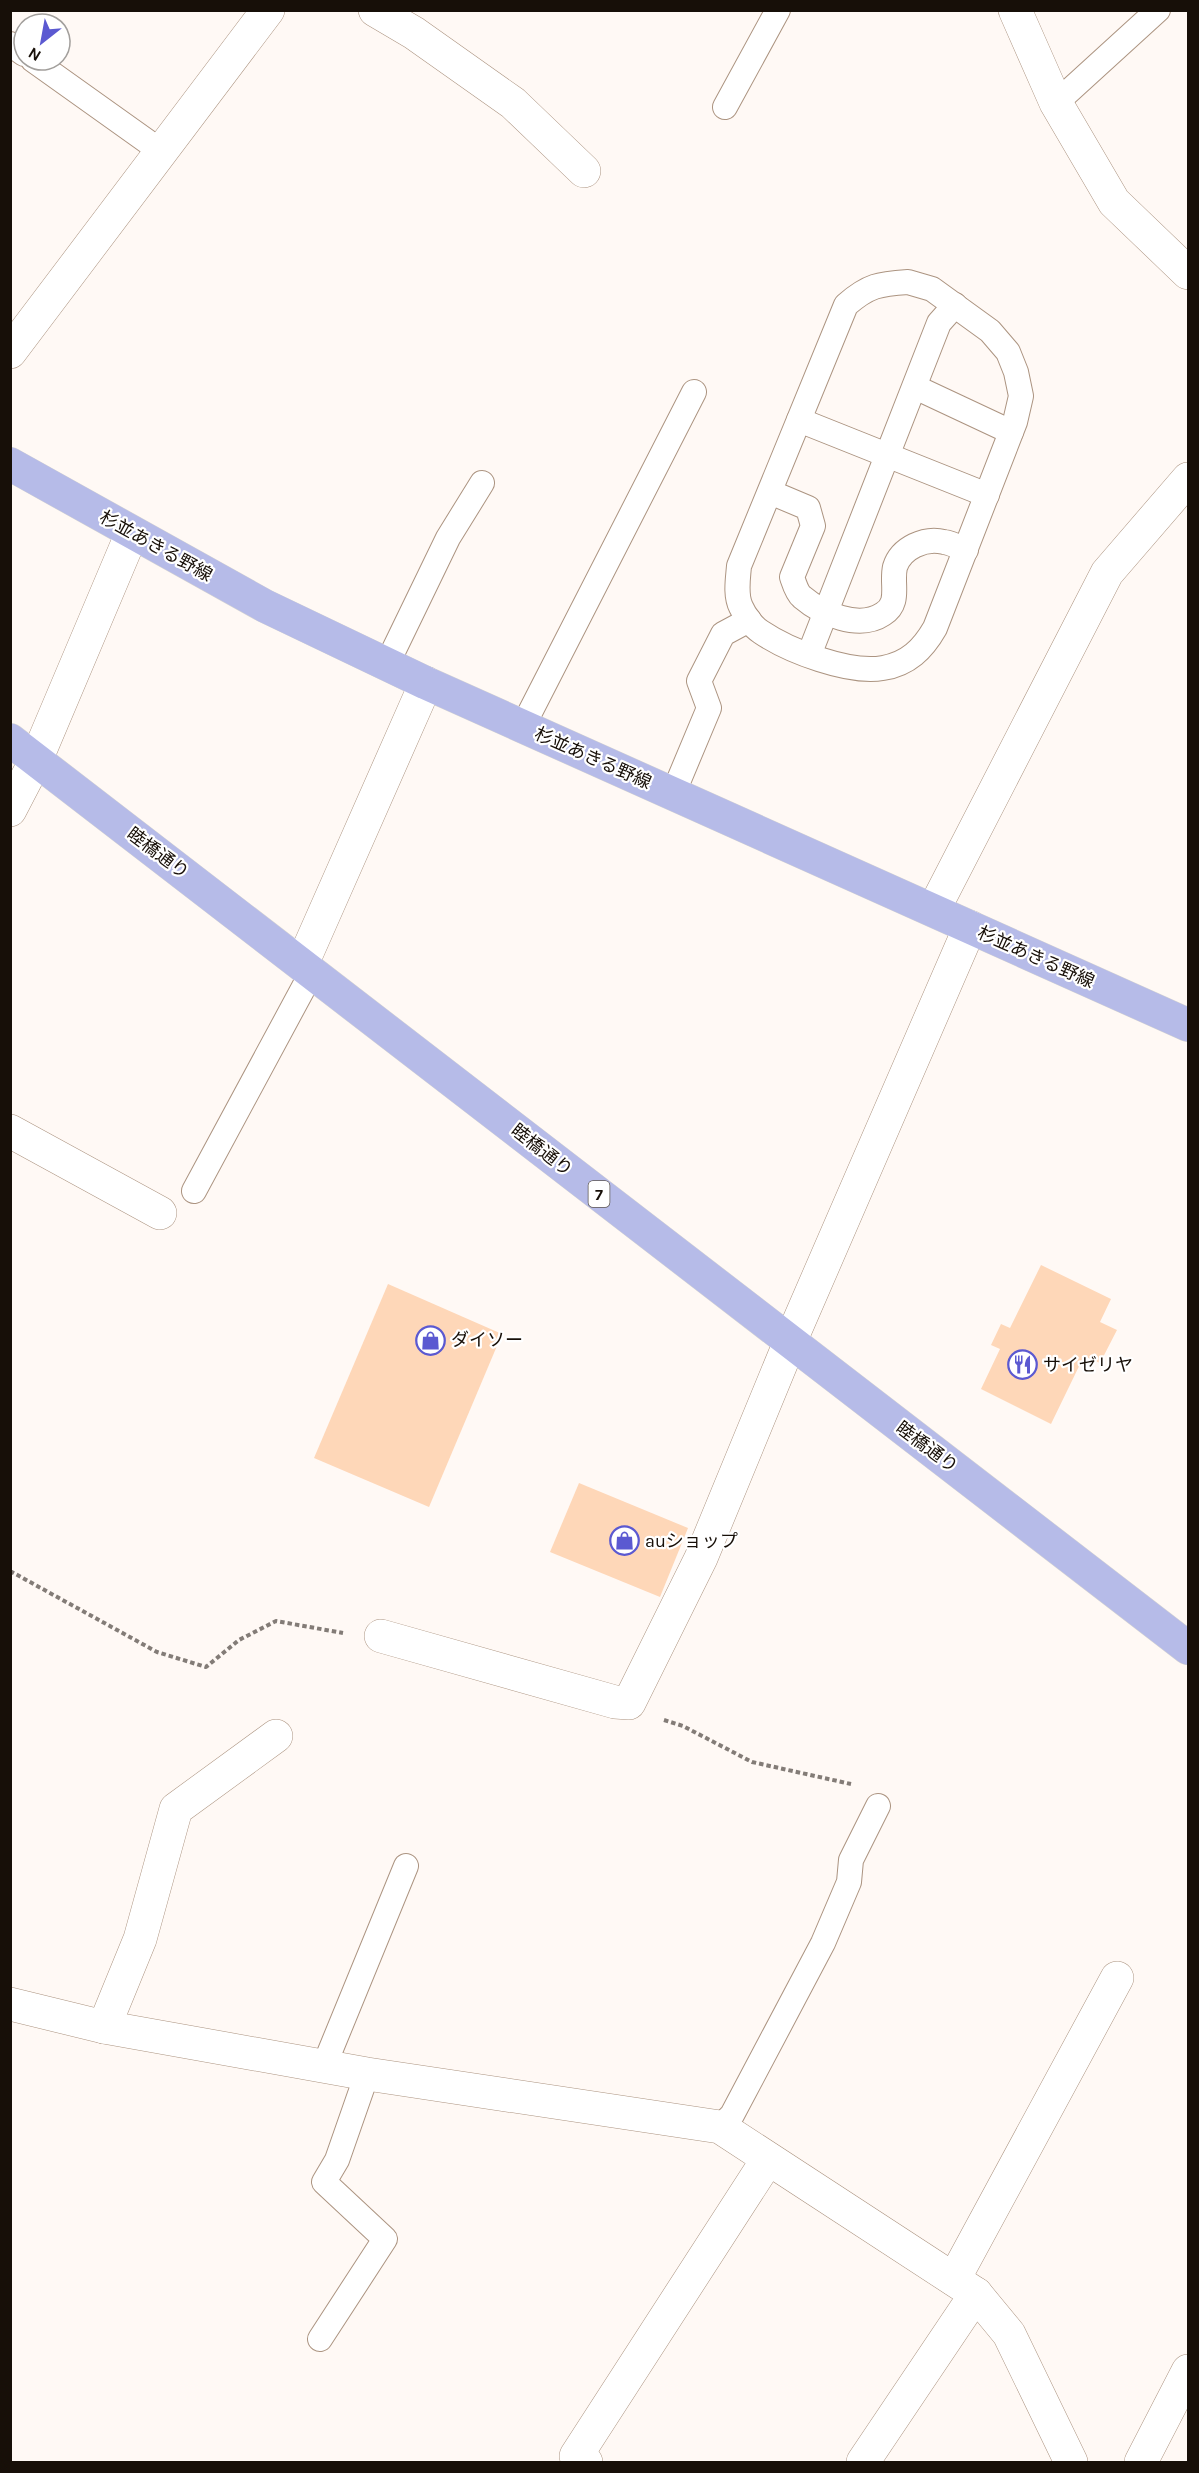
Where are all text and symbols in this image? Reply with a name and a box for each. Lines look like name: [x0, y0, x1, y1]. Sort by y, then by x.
north arrow: [12, 12, 72, 72]
text: N: [25, 43, 44, 66]
street label: 杉並あきる野線: [96, 506, 216, 586]
street label: 杉並あきる野線: [531, 722, 655, 794]
street label: 睦橋通り: [123, 823, 193, 883]
street label: 杉並あきる野線: [974, 921, 1098, 993]
street label: 睦橋通り: [507, 1119, 577, 1181]
road number: 7: [588, 1181, 610, 1207]
shop icon: ダイソー: [414, 1324, 446, 1356]
place label: ダイソー: [451, 1329, 523, 1351]
restaurant icon: サイゼリヤ: [1006, 1349, 1038, 1381]
place label: サイゼリヤ: [1043, 1354, 1133, 1376]
street label: 睦橋通り: [892, 1417, 962, 1477]
shop icon: auショップ: [608, 1525, 640, 1557]
place label: auショップ: [645, 1530, 738, 1552]

